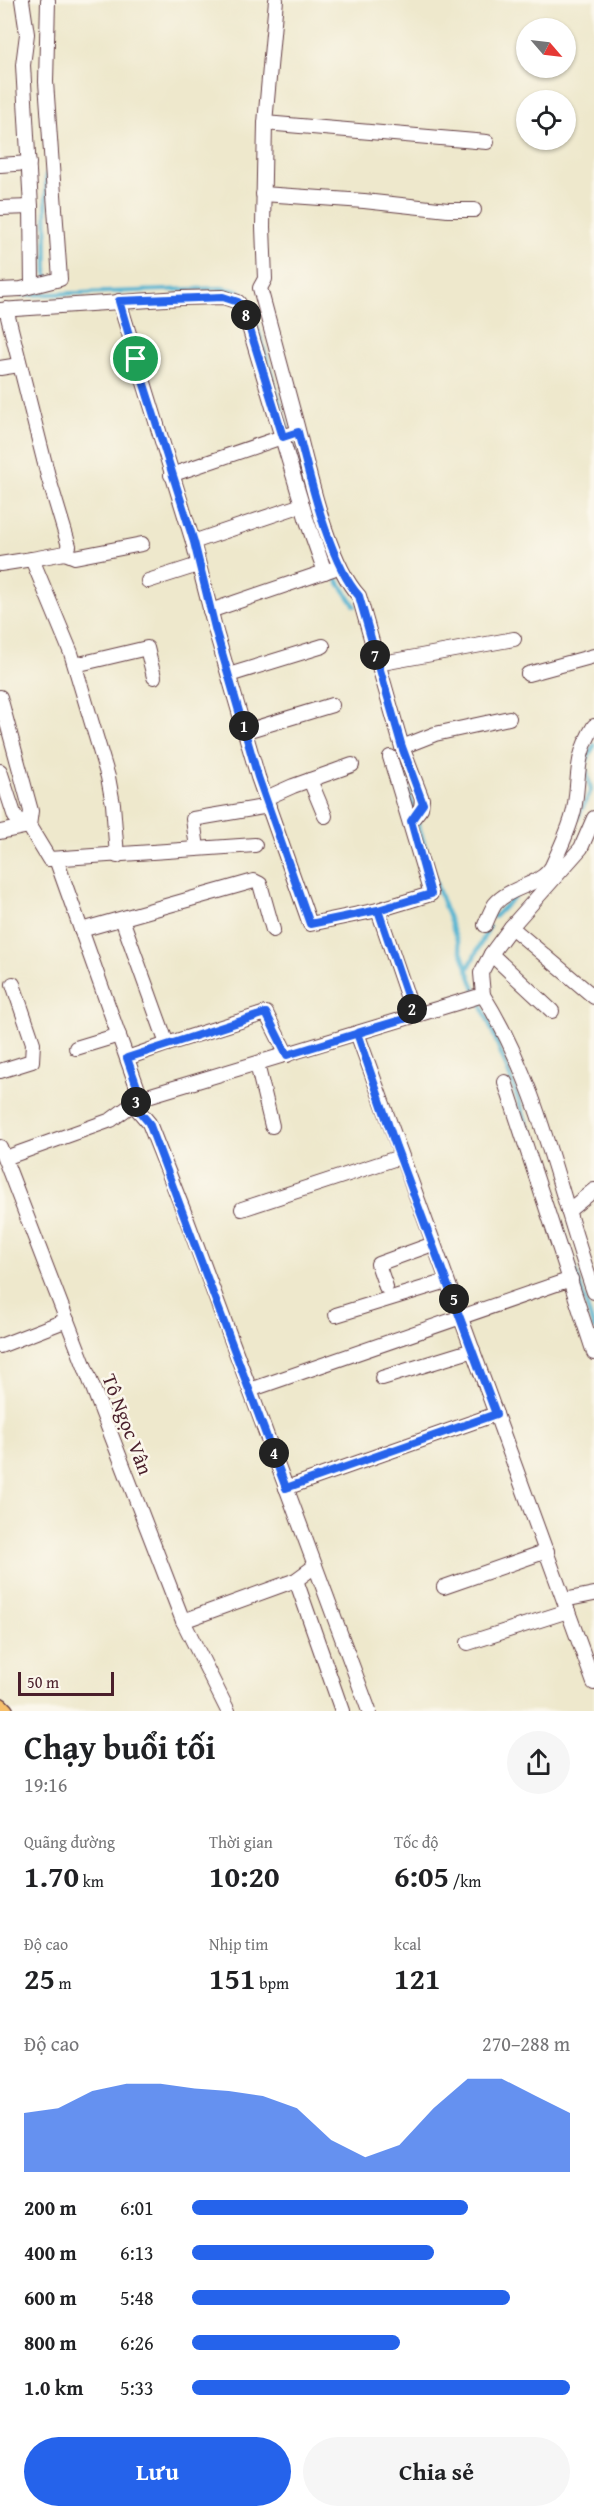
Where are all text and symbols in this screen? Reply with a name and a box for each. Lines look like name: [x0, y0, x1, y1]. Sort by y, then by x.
north arrow: [516, 18, 576, 78]
map controls: [516, 18, 576, 150]
button: locate: [516, 90, 576, 150]
pin: 8: [231, 300, 261, 330]
text: 8: [242, 303, 250, 327]
pin: [110, 333, 161, 384]
icon: arrive: [119, 342, 152, 375]
pin: 7: [360, 640, 390, 670]
text: 7: [371, 643, 379, 667]
pin: 1: [229, 711, 259, 741]
text: 1: [240, 714, 248, 738]
pin: 2: [397, 994, 427, 1024]
text: 2: [408, 997, 416, 1021]
pin: 3: [121, 1087, 151, 1117]
text: 3: [132, 1090, 140, 1114]
pin: 5: [439, 1284, 469, 1314]
text: 5: [450, 1287, 458, 1311]
street label: Tô Ngọc Vân: [95, 1369, 161, 1479]
pin: 4: [259, 1438, 289, 1468]
text: 4: [270, 1441, 278, 1465]
scale bar: [18, 1669, 114, 1696]
text: 50 m: [27, 1670, 59, 1694]
text: Chạy buổi tối: [24, 1723, 216, 1771]
button: share: [507, 1731, 570, 1794]
text: 19:16: [24, 1770, 67, 1799]
text: Quãng đường: [24, 1830, 115, 1854]
text: Thời gian: [209, 1830, 273, 1854]
text: Tốc độ: [394, 1830, 438, 1854]
text: 1.70: [24, 1854, 79, 1898]
text: 10:20: [209, 1854, 280, 1898]
text: 6:05: [394, 1854, 449, 1898]
text: km: [79, 1869, 104, 1893]
text: /km: [449, 1869, 481, 1893]
text: Độ cao: [24, 1932, 68, 1956]
text: Nhịp tim: [209, 1932, 268, 1956]
text: kcal: [394, 1932, 421, 1956]
text: 25: [24, 1956, 55, 2000]
text: 151: [209, 1956, 256, 2000]
text: 121: [394, 1956, 441, 2000]
text: m: [55, 1971, 72, 1995]
text: bpm: [256, 1971, 289, 1995]
text: Độ cao: [24, 2029, 79, 2058]
text: 270–288 m: [482, 2029, 570, 2058]
text: 200 m: [24, 2193, 77, 2222]
text: 6:01: [120, 2193, 154, 2222]
text: 400 m: [24, 2238, 77, 2267]
text: 6:13: [120, 2238, 154, 2267]
text: 600 m: [24, 2283, 77, 2312]
text: 5:48: [120, 2283, 154, 2312]
text: 800 m: [24, 2328, 77, 2357]
text: 6:26: [120, 2328, 154, 2357]
text: 1.0 km: [24, 2373, 83, 2402]
text: 5:33: [120, 2373, 154, 2402]
button: Lưu: [24, 2437, 291, 2506]
button: Chia sẻ: [303, 2437, 570, 2506]

